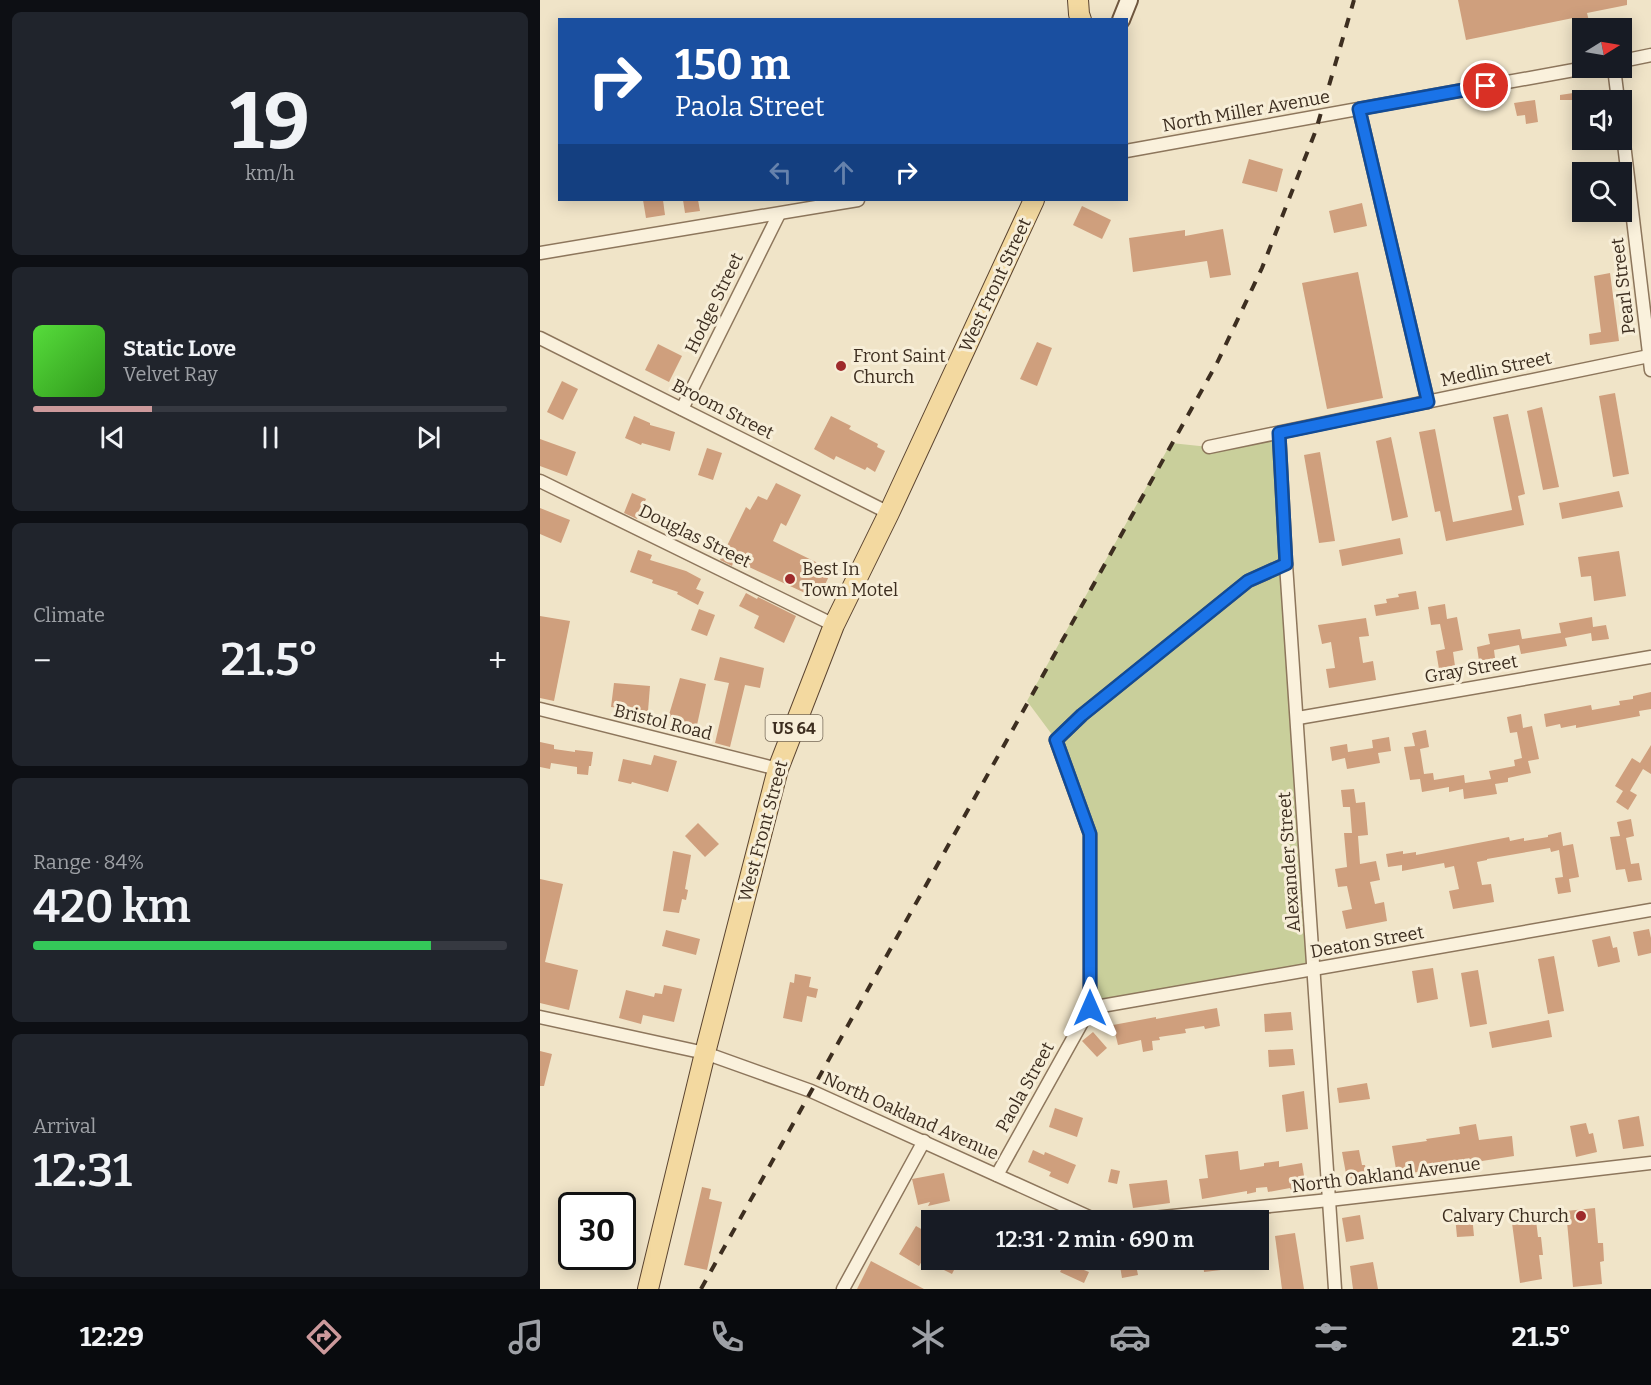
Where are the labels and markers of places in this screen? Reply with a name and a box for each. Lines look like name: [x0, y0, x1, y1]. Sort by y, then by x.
pin: [1460, 60, 1511, 111]
place label: Front Saint Church: [853, 345, 946, 388]
marker: Front Saint Church: [834, 359, 848, 373]
place label: Best In Town Motel: [802, 558, 898, 601]
marker: Best In Town Motel: [783, 572, 797, 586]
place label: Calvary Church: [1442, 1205, 1569, 1227]
marker: Calvary Church: [1574, 1209, 1588, 1223]

